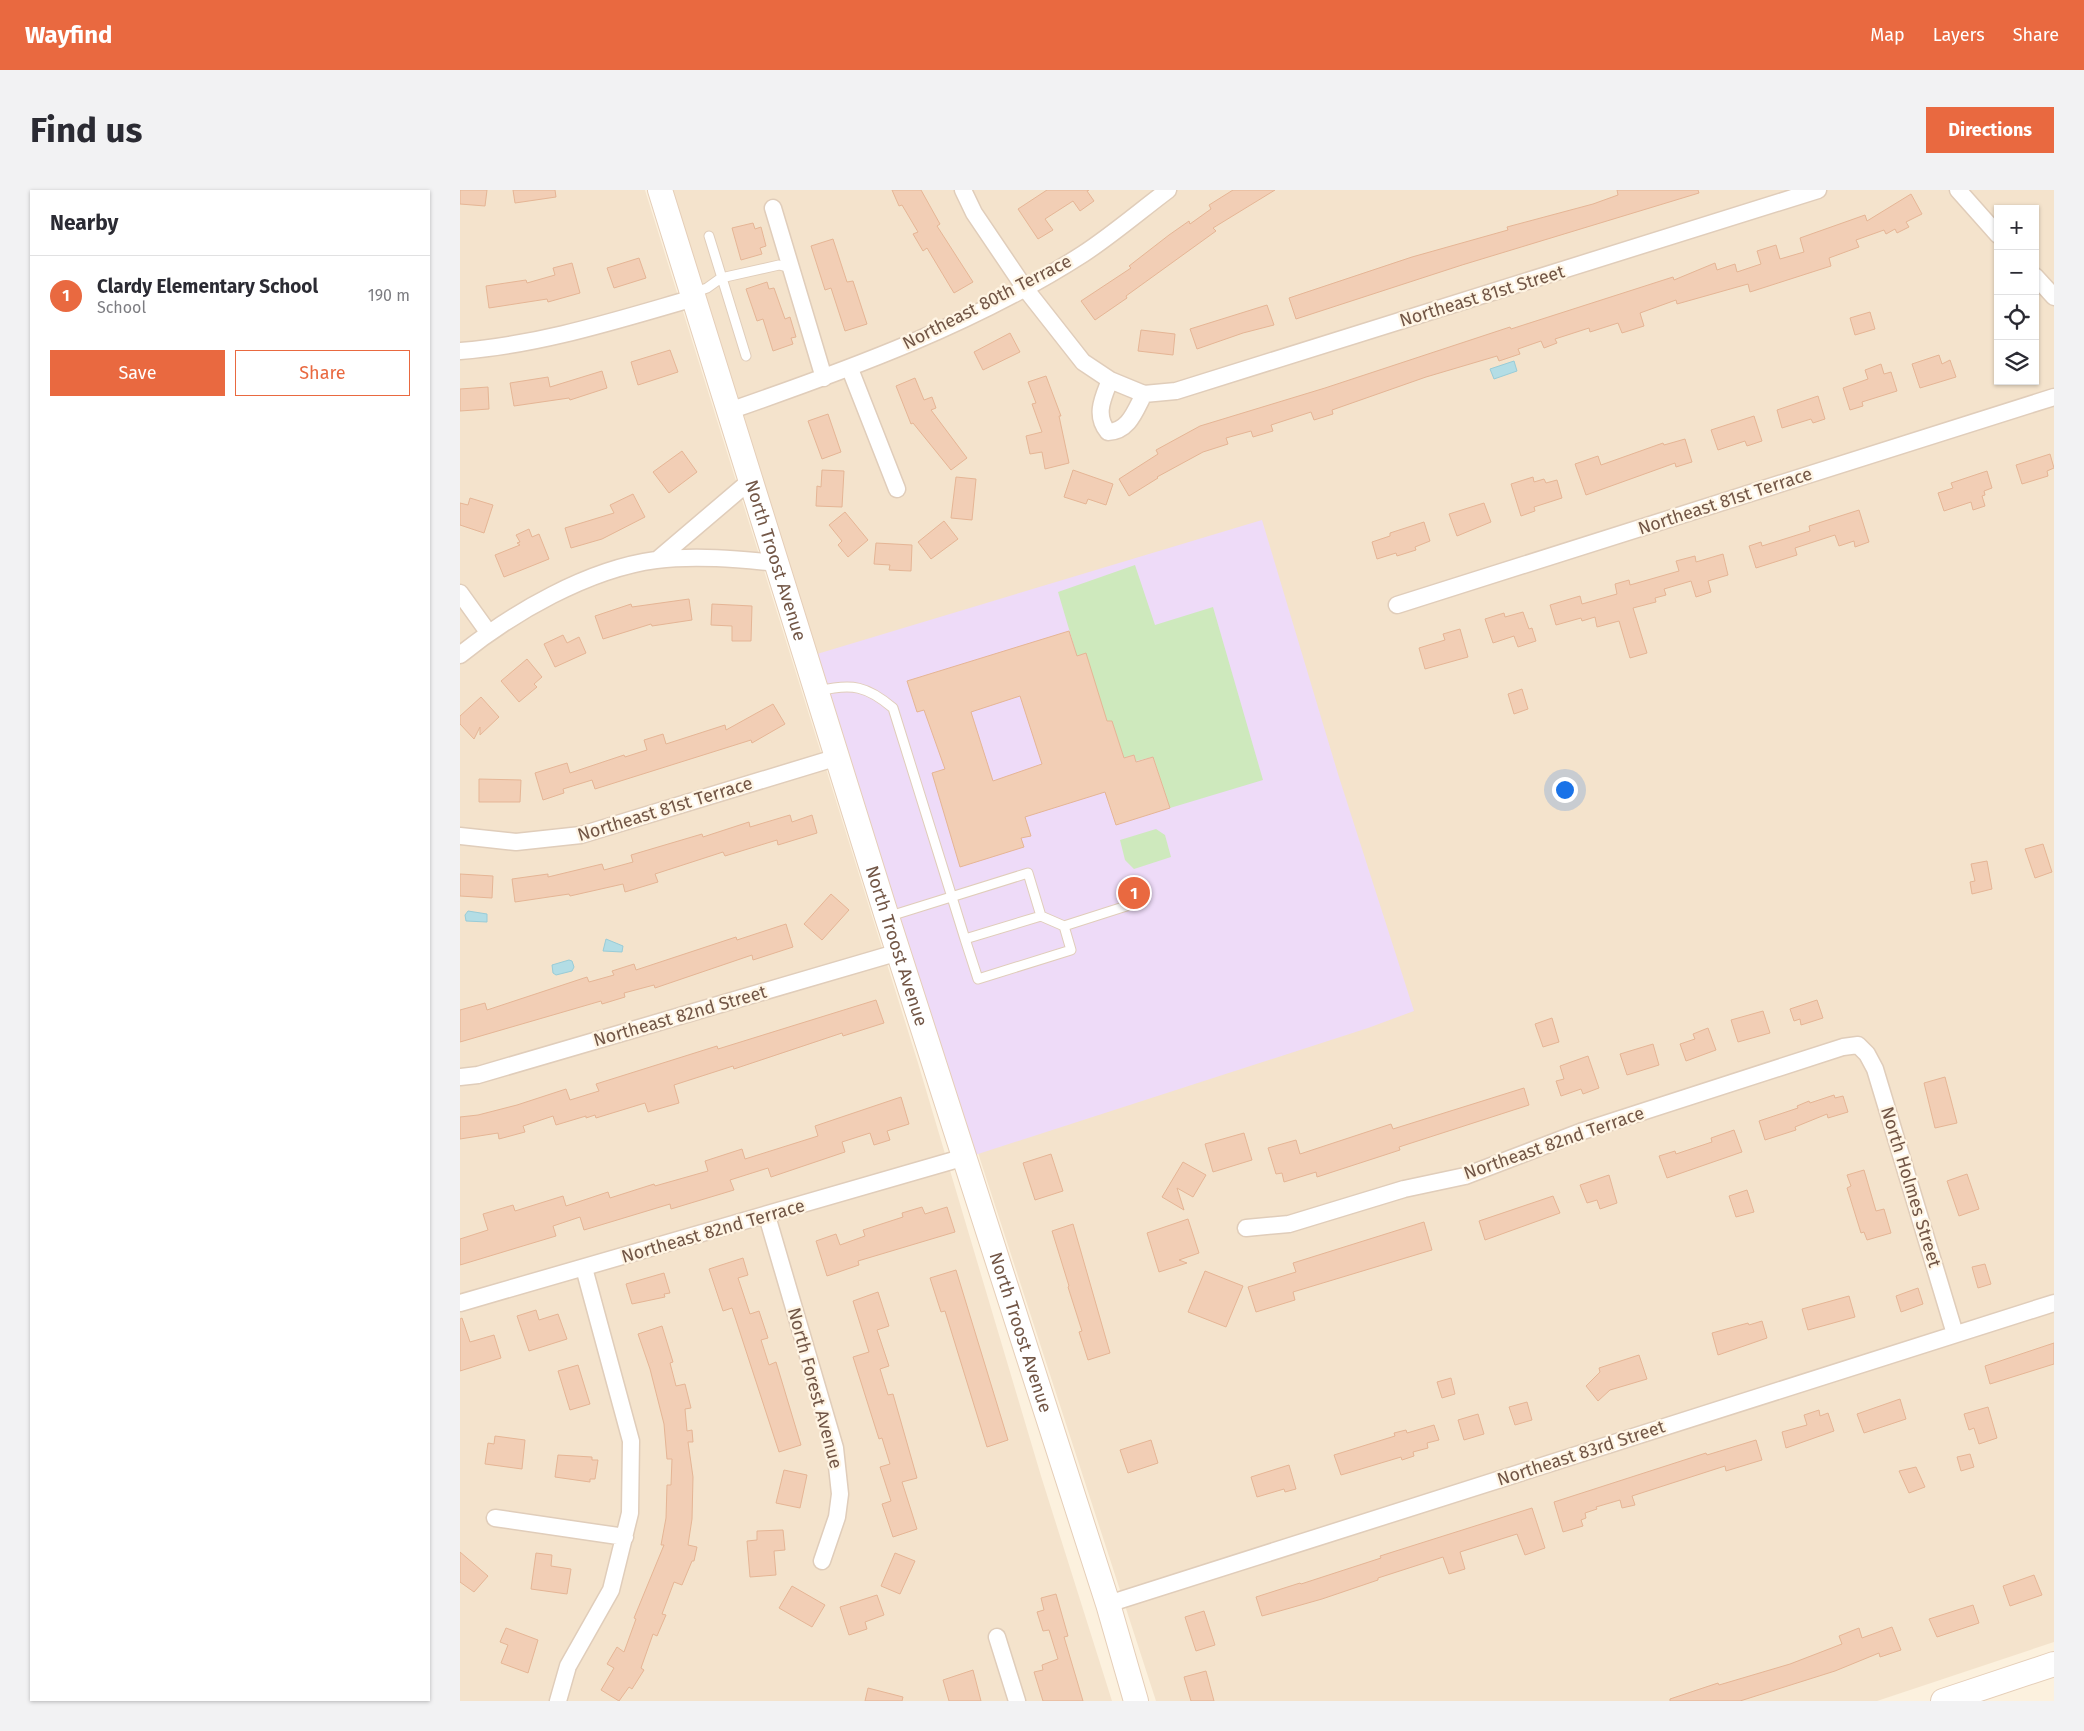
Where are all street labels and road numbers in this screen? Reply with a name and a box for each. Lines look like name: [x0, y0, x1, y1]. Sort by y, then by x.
street label: Northeast 80th Terrace: [899, 250, 1075, 354]
street label: Northeast 81st Street: [1397, 260, 1568, 332]
street label: Northeast 81st Terrace: [1635, 462, 1815, 540]
street label: North Troost Avenue: [740, 477, 811, 644]
street label: Northeast 81st Terrace: [575, 772, 755, 846]
street label: North Troost Avenue: [861, 863, 932, 1029]
street label: Northeast 82nd Street: [591, 981, 770, 1051]
street label: Northeast 82nd Terrace: [1461, 1102, 1647, 1184]
street label: North Holmes Street: [1876, 1104, 1946, 1270]
street label: Northeast 82nd Terrace: [619, 1194, 807, 1268]
street label: North Troost Avenue: [985, 1249, 1057, 1415]
street label: North Forest Avenue: [783, 1305, 847, 1471]
street label: Northeast 83rd Street: [1494, 1415, 1668, 1491]

